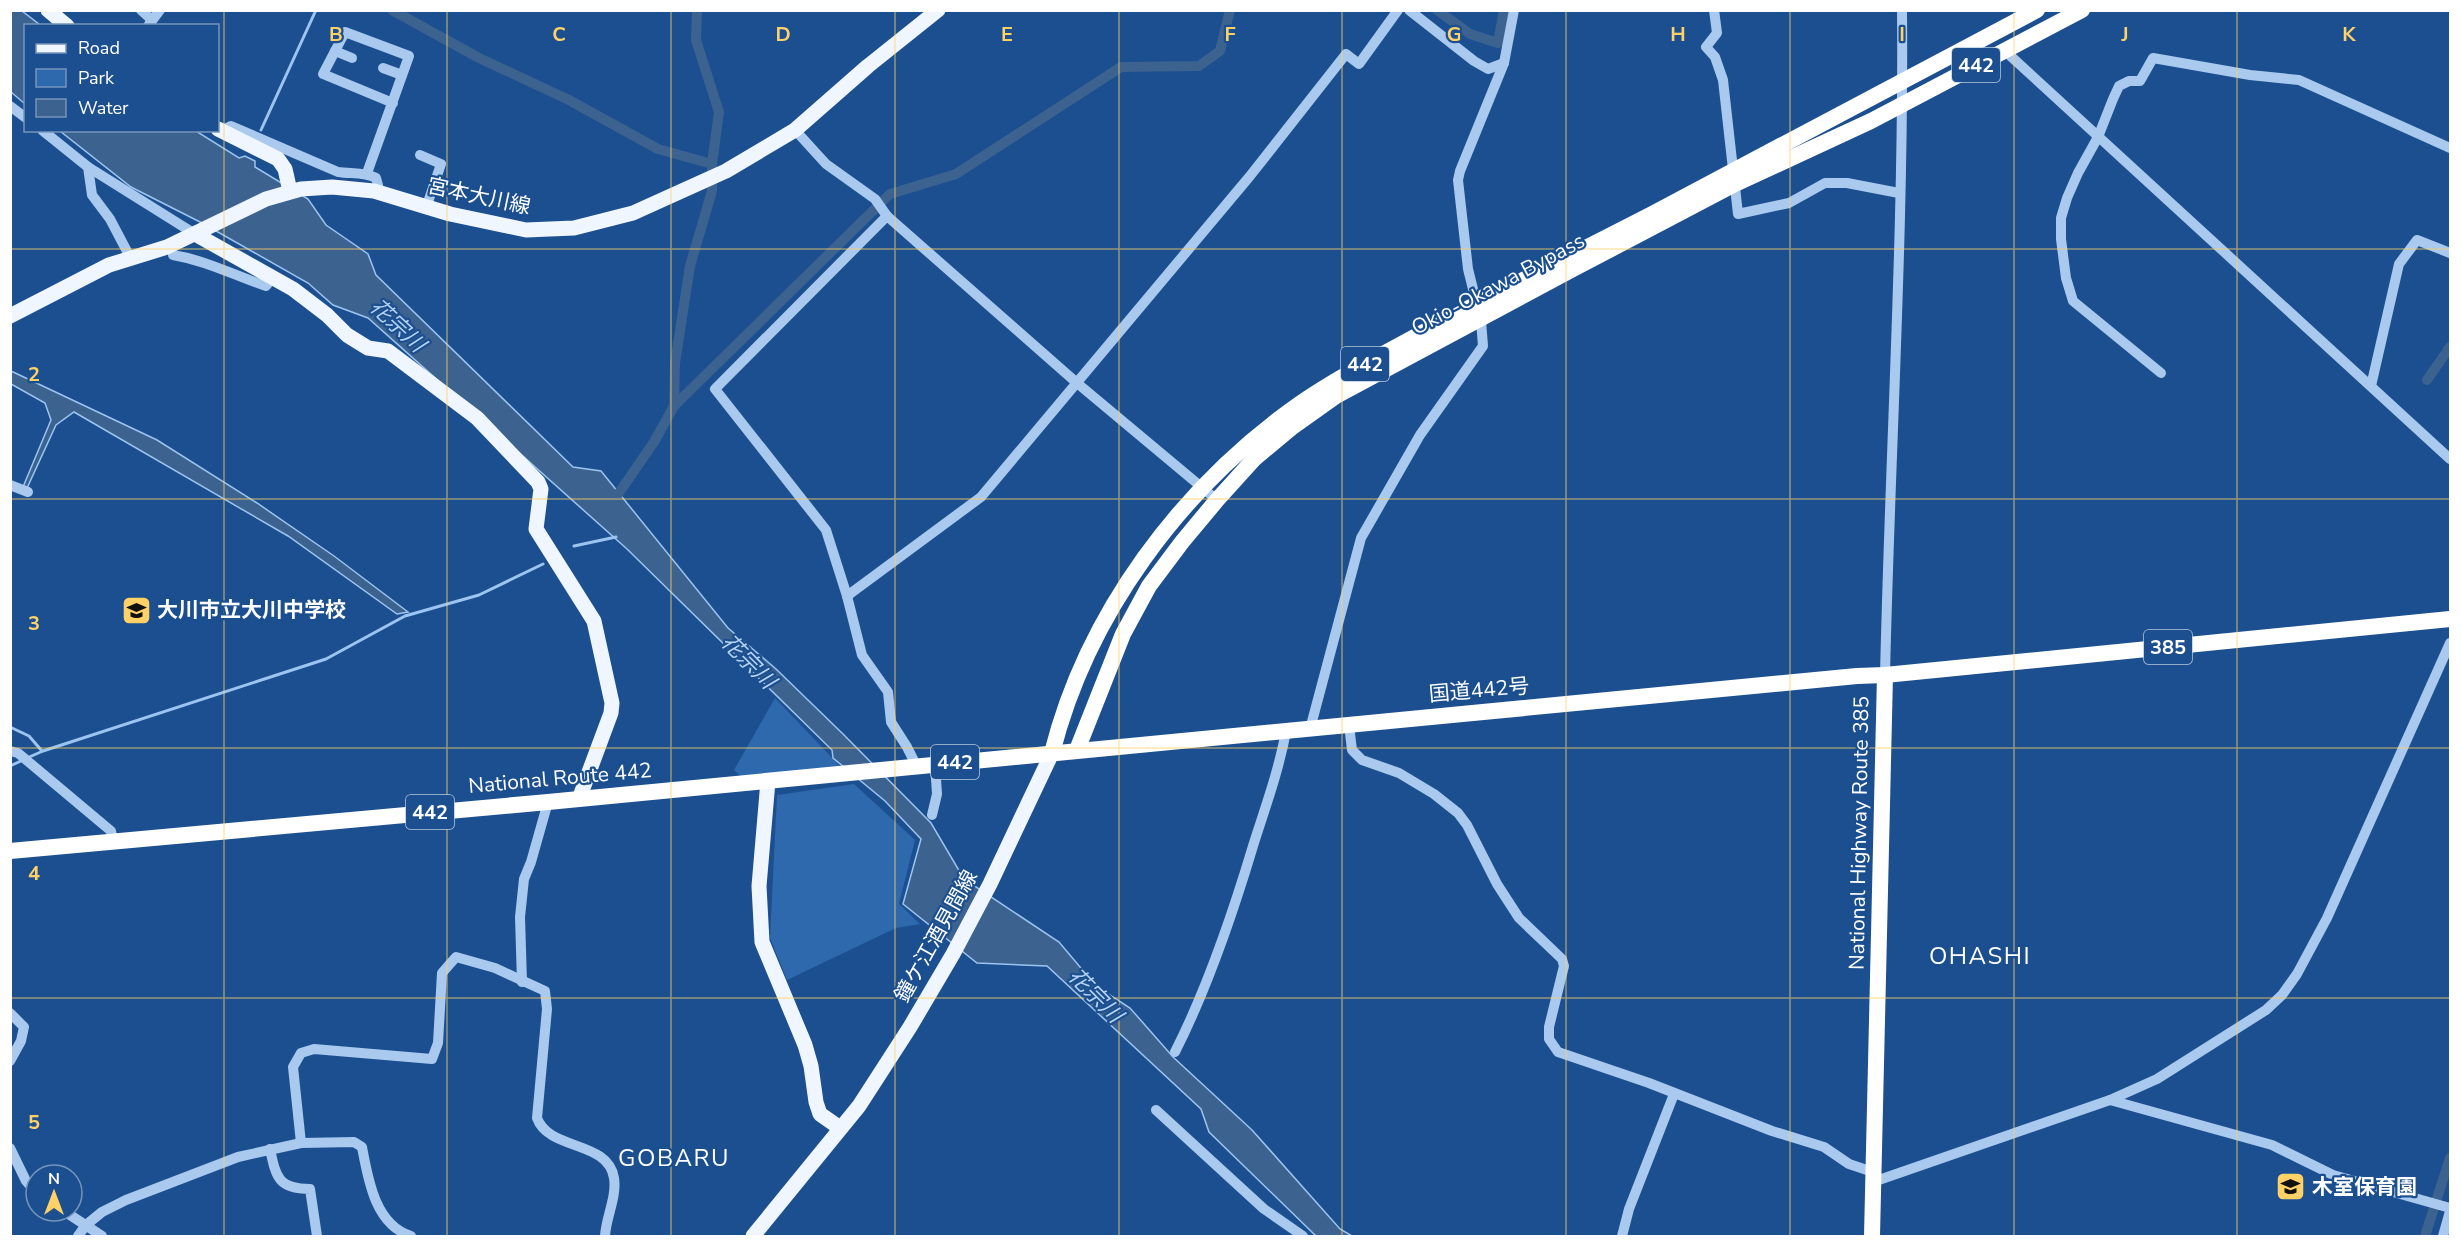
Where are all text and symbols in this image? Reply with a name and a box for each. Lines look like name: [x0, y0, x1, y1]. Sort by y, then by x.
text: B: [329, 21, 343, 48]
text: C: [552, 21, 566, 48]
text: D: [775, 21, 791, 48]
text: E: [1001, 21, 1013, 48]
text: F: [1224, 21, 1236, 48]
text: G: [1447, 21, 1461, 48]
text: H: [1670, 21, 1686, 48]
text: I: [1899, 21, 1905, 48]
text: J: [2120, 21, 2129, 48]
text: K: [2342, 21, 2356, 48]
legend: [24, 24, 219, 132]
text: Road: [78, 36, 120, 60]
road number: 442: [1952, 48, 2000, 82]
text: Park: [78, 66, 115, 90]
text: Water: [78, 96, 129, 120]
street label: 宮本大川線: [425, 171, 533, 221]
street label: Okio-Okawa Bypass: [1406, 226, 1590, 342]
water label: 花宗川: [363, 292, 433, 361]
road number: 442: [1341, 347, 1389, 381]
text: 2: [28, 361, 40, 388]
school or university icon: 大川市立大川中学校: [120, 594, 152, 626]
place label: 大川市立大川中学校: [157, 596, 346, 624]
text: 3: [28, 610, 40, 637]
water label: 花宗川: [714, 628, 784, 697]
road number: 385: [2144, 630, 2192, 664]
street label: 国道442号: [1428, 672, 1530, 708]
street label: National Highway Route 385: [1843, 696, 1875, 970]
road number: 442: [931, 745, 979, 779]
street label: National Route 442: [467, 756, 653, 800]
road number: 442: [406, 795, 454, 829]
text: 4: [28, 860, 40, 887]
street label: 鐘ケ江酒見間線: [888, 865, 984, 1007]
district label: OHASHI: [1929, 940, 2031, 972]
water label: 花宗川: [1061, 962, 1131, 1031]
text: 5: [28, 1109, 40, 1136]
district label: GOBARU: [618, 1142, 730, 1174]
north arrow: [24, 1163, 84, 1223]
text: N: [48, 1168, 60, 1190]
school or university icon: 木室保育園: [2275, 1171, 2307, 1203]
place label: 木室保育園: [2312, 1173, 2417, 1201]

